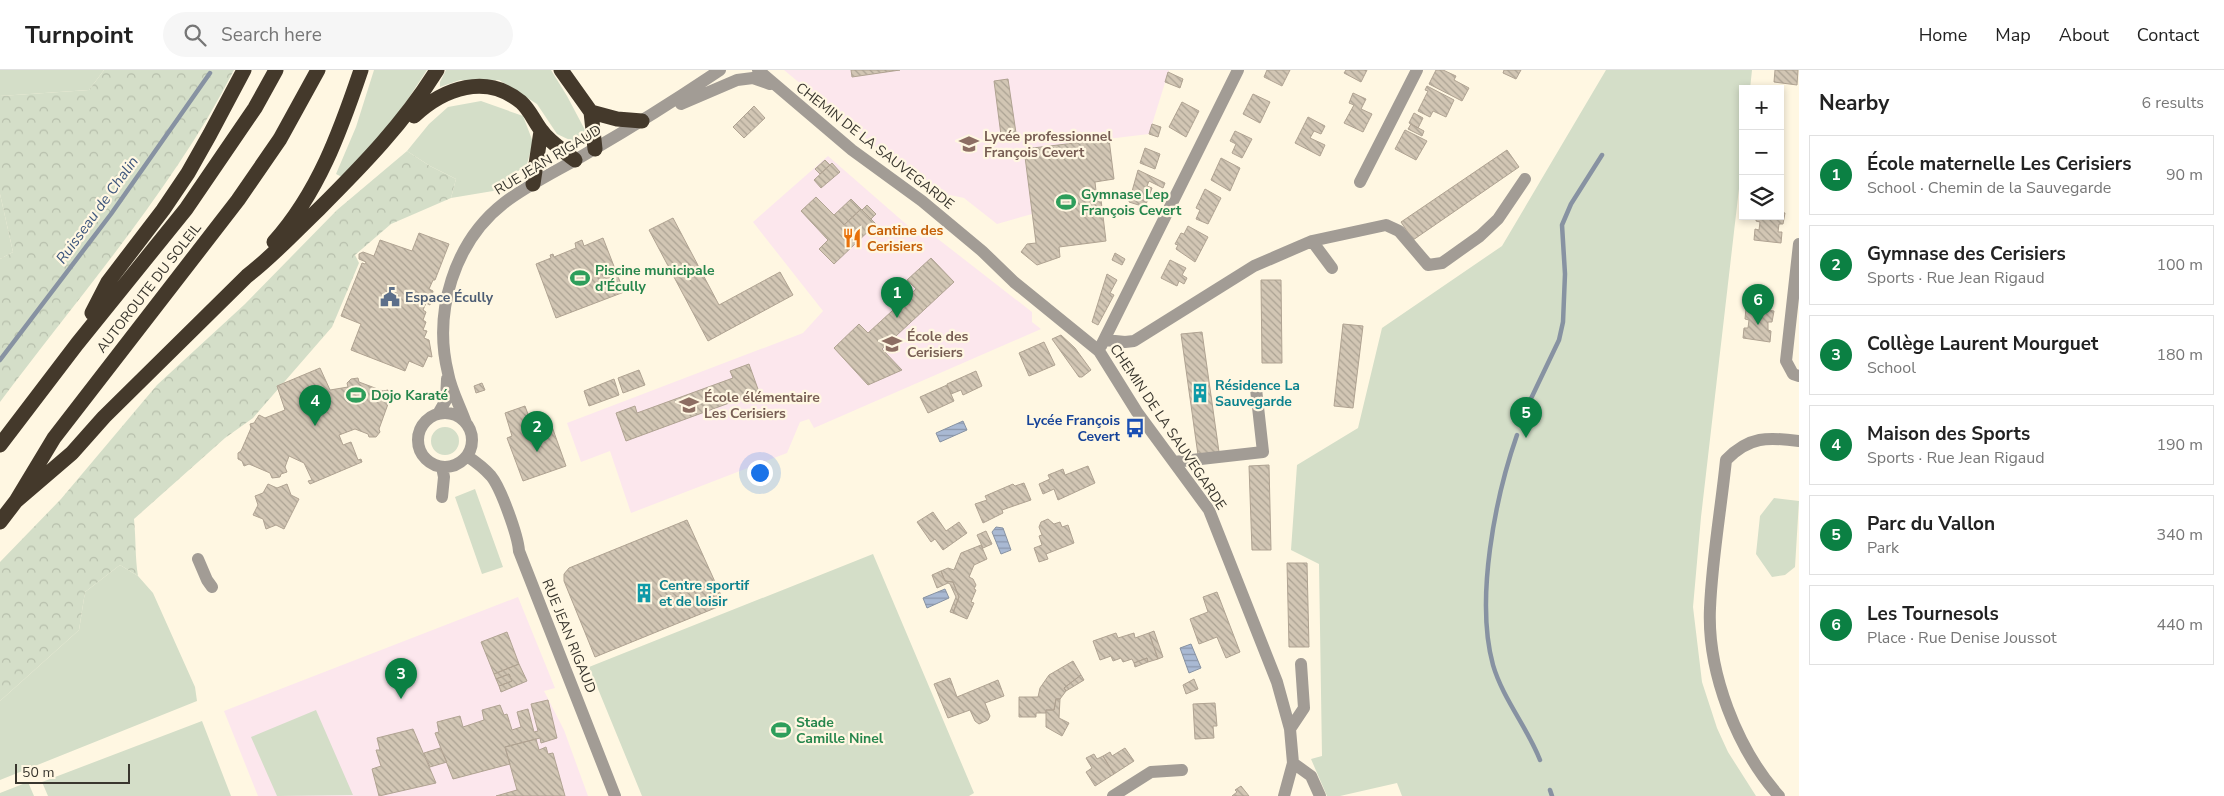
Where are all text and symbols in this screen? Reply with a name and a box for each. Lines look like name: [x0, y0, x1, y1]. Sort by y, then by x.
search box: [163, 12, 513, 57]
text: Turnpoint: [25, 19, 133, 51]
icon: search: [181, 21, 209, 49]
text: Search here: [221, 22, 322, 48]
text: Home: [1919, 23, 1967, 47]
text: Map: [1995, 23, 2031, 47]
text: About: [2059, 23, 2109, 47]
text: Contact: [2137, 23, 2199, 47]
street label: CHEMIN DE LA SAUVEGARDE: [792, 78, 958, 214]
map controls: [1739, 85, 1784, 220]
button: +: [1739, 85, 1784, 130]
text: Nearby: [1819, 89, 1889, 117]
text: 6 results: [2142, 92, 2204, 114]
street label: RUE JEAN RIGAUD: [491, 120, 605, 200]
place label: Lycée professionnel François Cevert: [984, 127, 1112, 162]
button: −: [1739, 130, 1784, 175]
school or university icon: Lycée professionnel François Cevert: [958, 133, 980, 155]
text: École maternelle Les Cerisiers: [1867, 151, 2131, 177]
water label: Ruisseau de Chalin: [51, 152, 143, 268]
text: 1: [1831, 164, 1841, 186]
text: 90 m: [2166, 164, 2203, 186]
button: layers: [1739, 175, 1784, 220]
text: School · Chemin de la Sauvegarde: [1867, 177, 2111, 199]
place label: Gymnase Lep François Cevert: [1081, 185, 1182, 220]
sports icon: Gymnase Lep François Cevert: [1055, 191, 1077, 213]
street label: AUTOROUTE DU SOLEIL: [92, 219, 206, 357]
place label: Cantine des Cerisiers: [867, 221, 944, 256]
restaurant icon: Cantine des Cerisiers: [841, 227, 863, 249]
text: Gymnase des Cerisiers: [1867, 241, 2066, 267]
text: 2: [1831, 254, 1841, 276]
text: 100 m: [2156, 254, 2203, 276]
place label: Piscine municipale d'Écully: [595, 261, 715, 296]
sports icon: Piscine municipale d'Écully: [569, 267, 591, 289]
text: Sports · Rue Jean Rigaud: [1867, 267, 2045, 289]
pin: 1: [881, 277, 913, 318]
pin: 6: [1742, 284, 1774, 325]
public building icon: Espace Écully: [379, 286, 401, 308]
place label: Espace Écully: [405, 288, 494, 307]
place label: École des Cerisiers: [907, 327, 969, 362]
text: Collège Laurent Mourguet: [1867, 331, 2098, 357]
school or university icon: École des Cerisiers: [881, 333, 903, 355]
street label: CHEMIN DE LA SAUVEGARDE: [1105, 340, 1231, 514]
text: 3: [1831, 344, 1841, 366]
text: 180 m: [2156, 344, 2203, 366]
text: School: [1867, 357, 1916, 379]
place label: Résidence La Sauvegarde: [1215, 376, 1300, 411]
building icon: Résidence La Sauvegarde: [1189, 382, 1211, 404]
sports icon: Dojo Karaté: [345, 384, 367, 406]
pin: 4: [299, 385, 331, 426]
place label: Dojo Karaté: [371, 386, 449, 405]
place label: École élémentaire Les Cerisiers: [704, 388, 820, 423]
school or university icon: École élémentaire Les Cerisiers: [678, 394, 700, 416]
pin: 5: [1510, 397, 1542, 438]
pin: 2: [521, 411, 553, 452]
place label: Lycée François Cevert: [1026, 411, 1121, 446]
bus stop icon: Lycée François Cevert: [1124, 417, 1146, 439]
text: Maison des Sports: [1867, 421, 2030, 447]
text: 4: [1831, 434, 1841, 456]
text: 190 m: [2156, 434, 2203, 456]
text: Sports · Rue Jean Rigaud: [1867, 447, 2045, 469]
your location: [747, 460, 773, 486]
text: Parc du Vallon: [1867, 511, 1995, 537]
text: 5: [1831, 524, 1841, 546]
text: 340 m: [2156, 524, 2203, 546]
text: Park: [1867, 537, 1899, 559]
street label: RUE JEAN RIGAUD: [537, 576, 601, 696]
place label: Centre sportif et de loisir: [659, 576, 750, 611]
building icon: Centre sportif et de loisir: [633, 582, 655, 604]
text: Les Tournesols: [1867, 601, 1999, 627]
text: 6: [1831, 614, 1841, 636]
text: 440 m: [2156, 614, 2203, 636]
text: Place · Rue Denise Joussot: [1867, 627, 2057, 649]
pin: 3: [385, 658, 417, 699]
place label: Stade Camille Ninel: [796, 713, 884, 748]
sports icon: Stade Camille Ninel: [770, 719, 792, 741]
scale bar: [15, 761, 130, 784]
text: 50 m: [22, 763, 54, 782]

